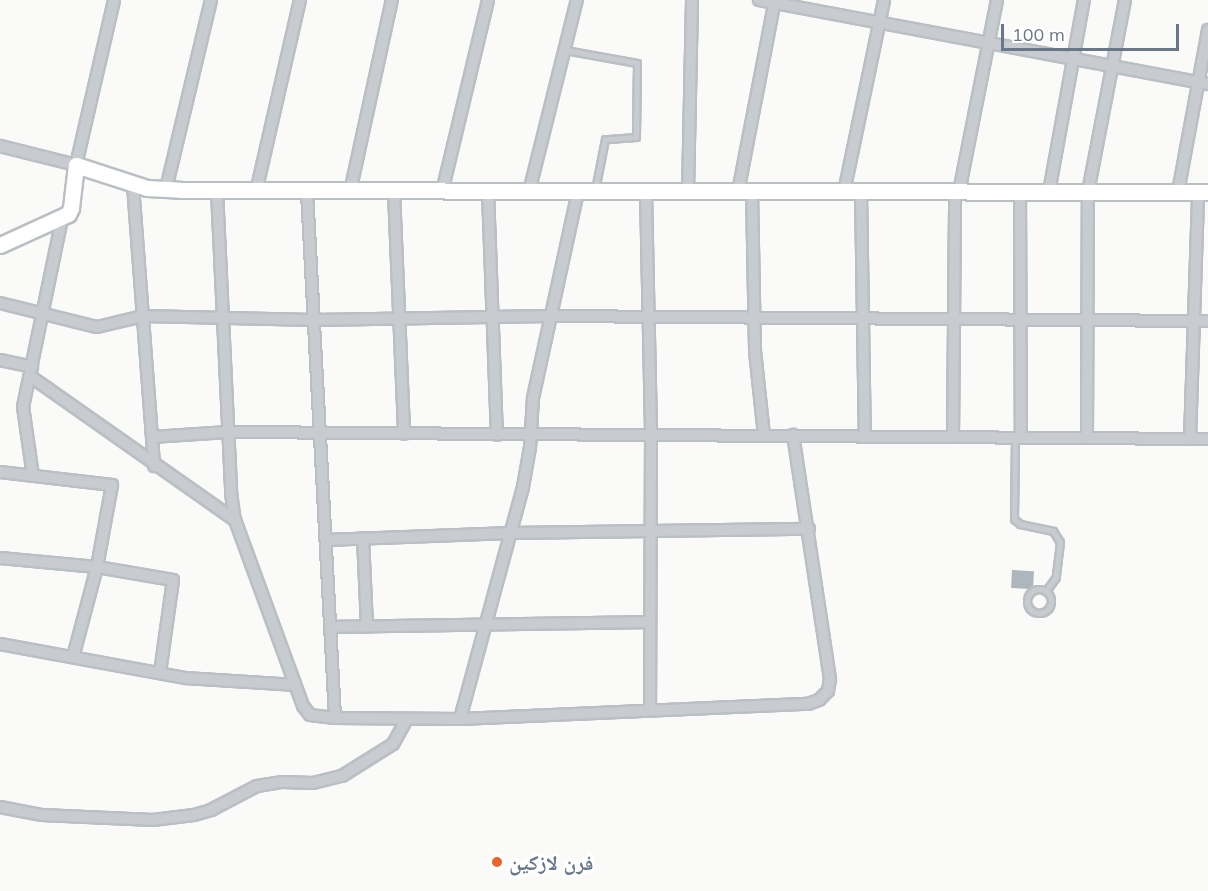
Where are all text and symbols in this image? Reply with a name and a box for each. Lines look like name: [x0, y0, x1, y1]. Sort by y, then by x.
scale bar: [1004, 12, 1182, 50]
text: 100 m: [1012, 23, 1065, 46]
place label: فرن لازكين: [509, 849, 594, 875]
marker: فرن لازكين: [490, 855, 504, 869]

